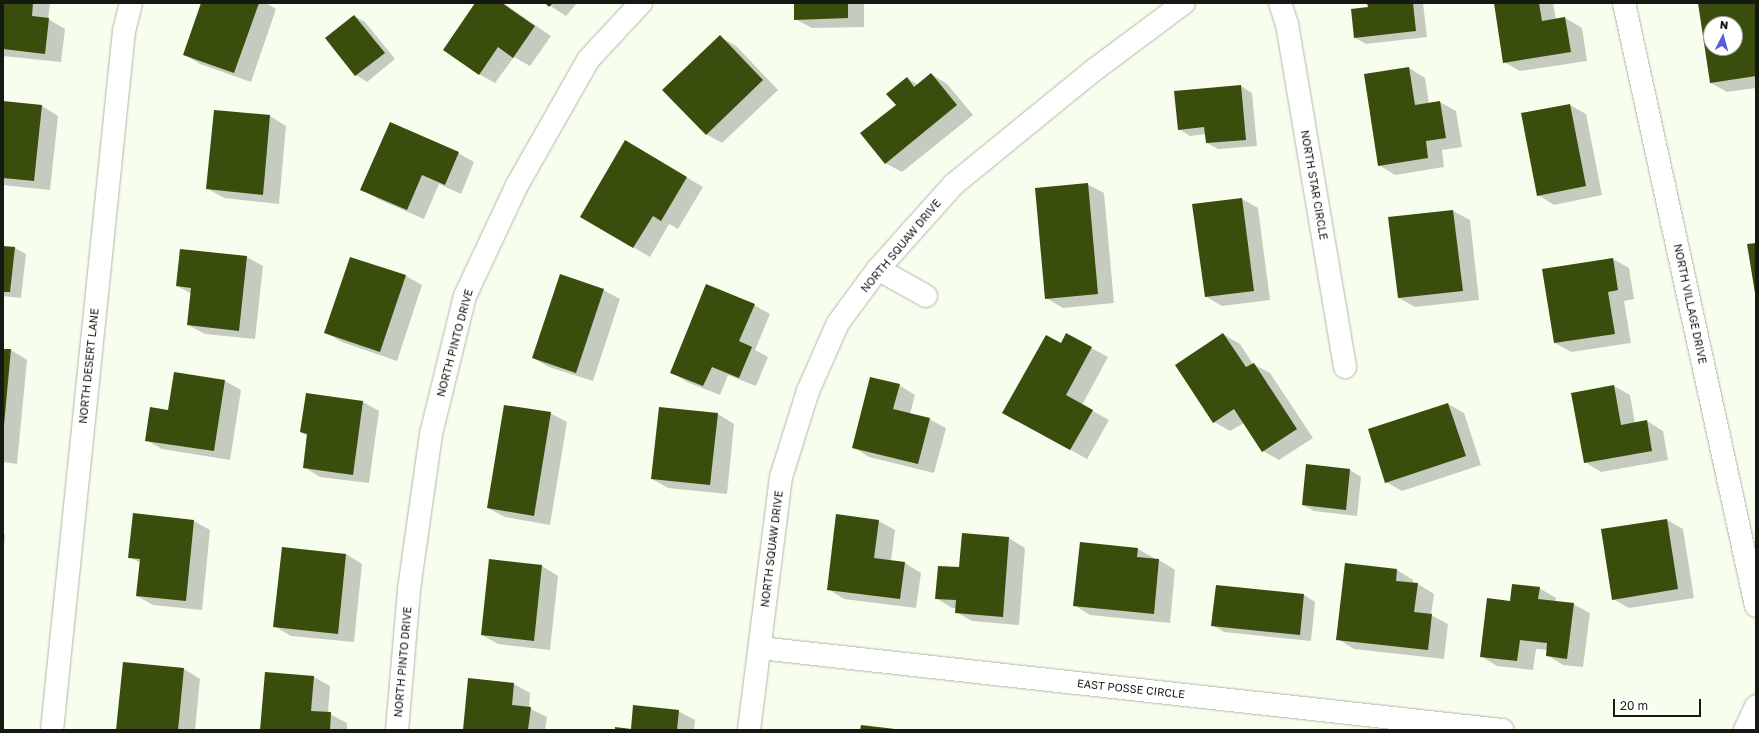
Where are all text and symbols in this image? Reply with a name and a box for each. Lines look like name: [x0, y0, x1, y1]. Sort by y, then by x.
north arrow: [1703, 16, 1743, 56]
text: N: [1719, 18, 1729, 31]
street label: NORTH STAR CIRCLE: [1298, 129, 1330, 241]
street label: NORTH SQUAW DRIVE: [858, 197, 944, 295]
street label: NORTH VILLAGE DRIVE: [1671, 243, 1709, 365]
street label: NORTH PINTO DRIVE: [434, 288, 476, 398]
street label: NORTH DESERT LANE: [76, 308, 102, 424]
street label: NORTH SQUAW DRIVE: [758, 490, 786, 608]
street label: NORTH PINTO DRIVE: [392, 606, 414, 718]
street label: EAST POSSE CIRCLE: [1076, 677, 1186, 701]
scale bar: [1615, 691, 1703, 717]
text: 20 m: [1620, 698, 1648, 713]

